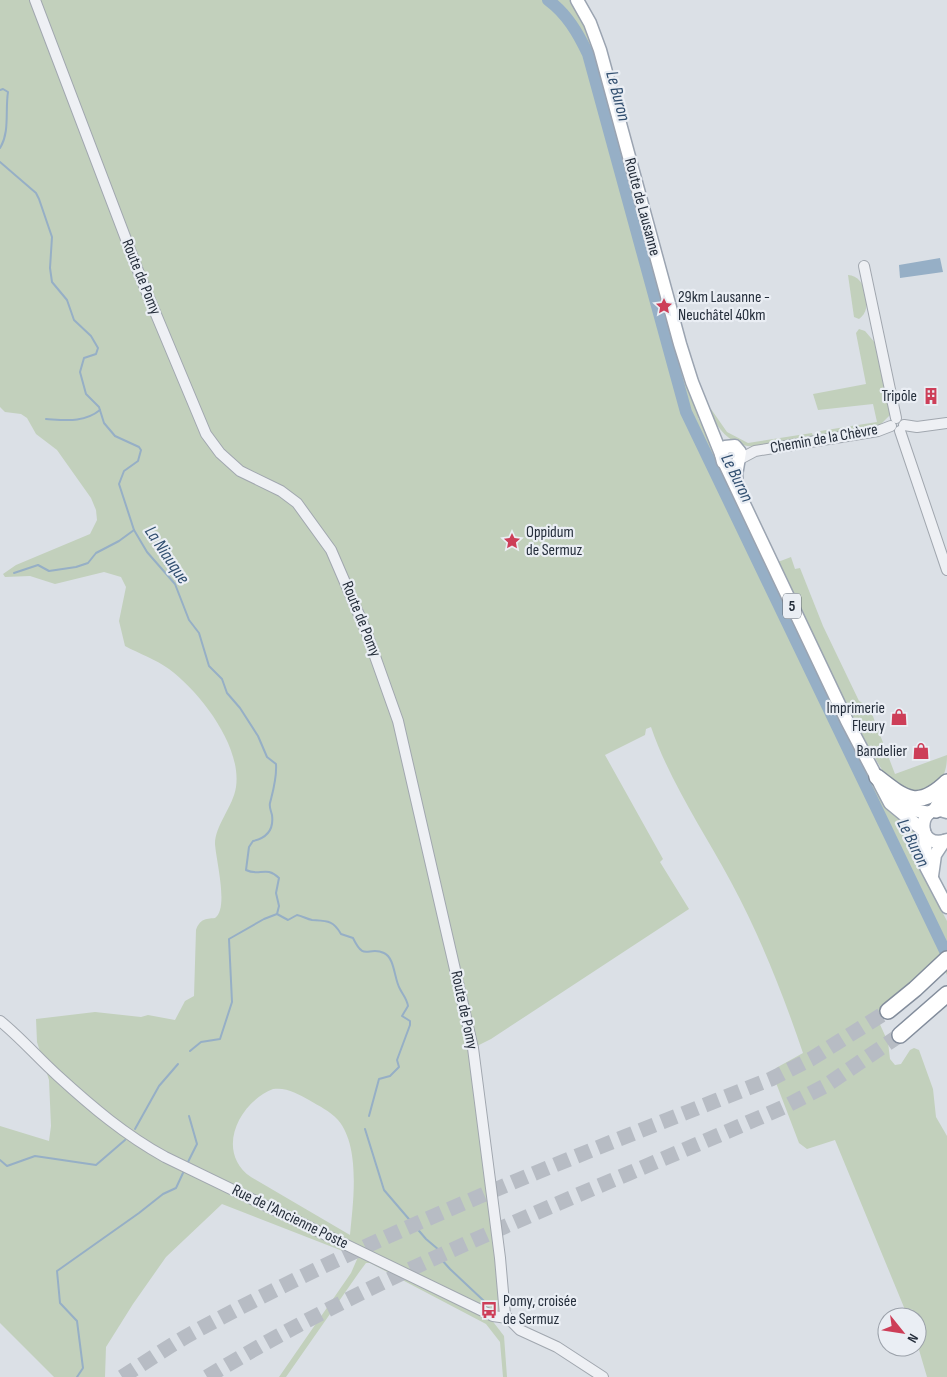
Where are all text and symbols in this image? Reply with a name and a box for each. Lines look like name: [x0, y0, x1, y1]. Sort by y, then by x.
water label: Le Buron: [601, 69, 635, 124]
street label: Route de Lausanne: [620, 156, 664, 258]
street label: Route de Pomy: [117, 236, 165, 318]
place label: 29km Lausanne - Neuchâtel 40km: [678, 288, 770, 325]
place icon: 29km Lausanne - Neuchâtel 40km: [654, 296, 674, 316]
building icon: Tripōle: [921, 386, 941, 406]
place label: Tripōle: [881, 387, 917, 406]
street label: Chemin de la Chèvre: [769, 420, 879, 458]
water label: Le Buron: [716, 450, 758, 506]
water label: La Niauque: [140, 522, 194, 588]
place label: Oppidum de Sermuz: [526, 523, 582, 560]
place icon: Oppidum de Sermuz: [502, 531, 522, 551]
street label: Route de Pomy: [337, 578, 385, 660]
road number: 5: [783, 594, 801, 618]
place label: Imprimerie Fleury: [827, 699, 885, 736]
shop icon: Imprimerie Fleury: [889, 707, 909, 727]
shop icon: Bandelier: [911, 741, 931, 761]
place label: Bandelier: [856, 742, 907, 761]
water label: Le Buron: [892, 815, 934, 871]
street label: Route de Pomy: [446, 969, 482, 1051]
street label: Rue de l'Ancienne Poste: [229, 1181, 351, 1253]
place label: Pomy, croisée de Sermuz: [503, 1292, 577, 1329]
bus stop icon: Pomy, croisée de Sermuz: [479, 1300, 499, 1320]
north arrow: [877, 1307, 927, 1357]
text: N: [904, 1331, 922, 1346]

